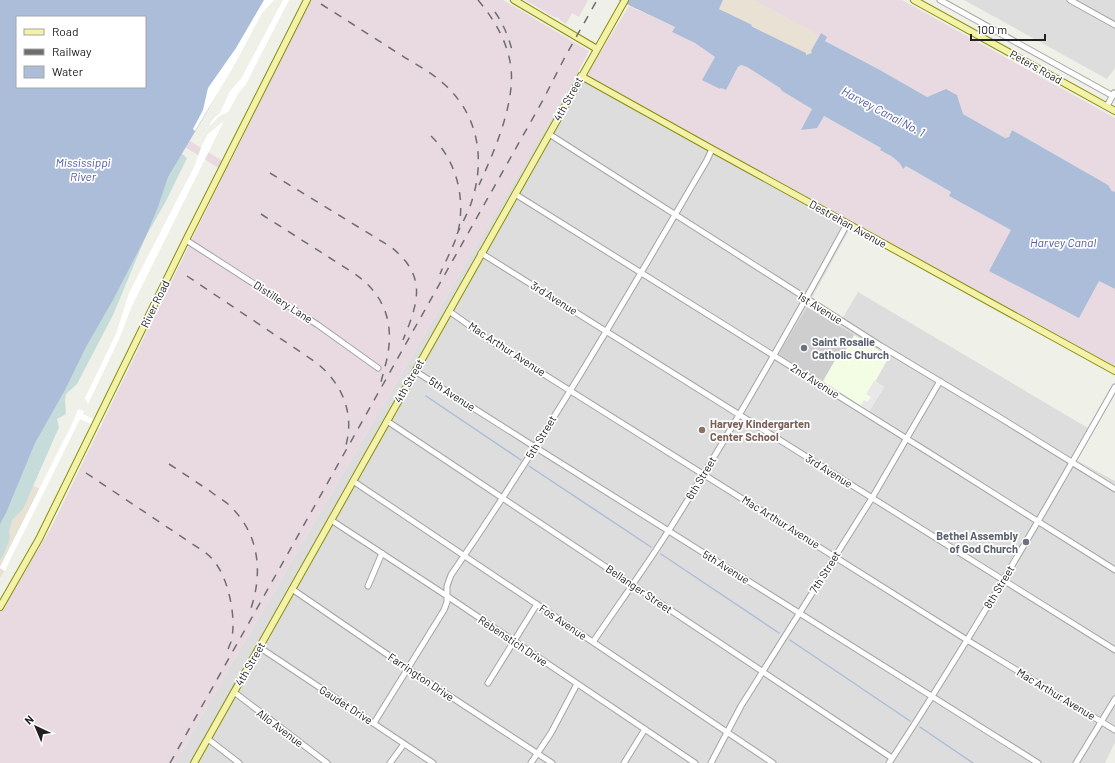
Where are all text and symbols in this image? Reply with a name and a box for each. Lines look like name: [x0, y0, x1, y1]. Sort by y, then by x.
legend: [16, 16, 146, 88]
scale bar: [971, 16, 1045, 42]
text: 100 m: [977, 22, 1007, 36]
text: Road: [52, 24, 79, 38]
text: Railway: [52, 44, 92, 58]
street label: Peters Road: [1008, 47, 1065, 86]
text: Water: [52, 64, 84, 78]
street label: 4th Street: [550, 75, 585, 123]
water label: Harvey Canal No. 1: [839, 83, 927, 139]
water label: Mississippi River: [55, 155, 111, 183]
street label: Destrehan Avenue: [807, 197, 889, 250]
water label: Harvey Canal: [1030, 235, 1096, 249]
street label: River Road: [138, 278, 172, 330]
street label: Distillery Lane: [251, 278, 315, 326]
street label: 3rd Avenue: [528, 278, 580, 317]
street label: 1st Avenue: [795, 289, 845, 326]
street label: Mac Arthur Avenue: [466, 319, 548, 378]
place label: Saint Rosalie Catholic Church: [812, 335, 889, 361]
marker: Saint Rosalie Catholic Church: [799, 343, 809, 353]
street label: 4th Street: [391, 357, 426, 405]
street label: 2nd Avenue: [789, 361, 842, 401]
street label: 5th Avenue: [427, 374, 478, 413]
street label: 5th Street: [523, 413, 558, 461]
place label: Harvey Kindergarten Center School: [710, 417, 810, 443]
marker: Harvey Kindergarten Center School: [697, 425, 707, 435]
street label: 3rd Avenue: [803, 451, 855, 490]
street label: 6th Street: [683, 454, 718, 502]
street label: Mac Arthur Avenue: [740, 492, 823, 551]
place label: Bethel Assembly of God Church: [936, 529, 1018, 555]
marker: Bethel Assembly of God Church: [1021, 537, 1031, 547]
street label: 5th Avenue: [700, 547, 752, 586]
street label: 7th Street: [807, 548, 843, 595]
street label: Bellanger Street: [604, 562, 675, 616]
street label: 8th Street: [981, 563, 1016, 611]
street label: Fos Avenue: [537, 601, 590, 642]
street label: Rebenstich Drive: [476, 613, 550, 669]
street label: 4th Street: [232, 640, 267, 688]
street label: Farrington Drive: [386, 650, 457, 703]
street label: Mac Arthur Avenue: [1015, 665, 1098, 722]
street label: Gaudet Drive: [317, 683, 375, 727]
street label: Allo Avenue: [254, 706, 306, 749]
north arrow: [16, 707, 56, 747]
text: N: [22, 712, 36, 727]

